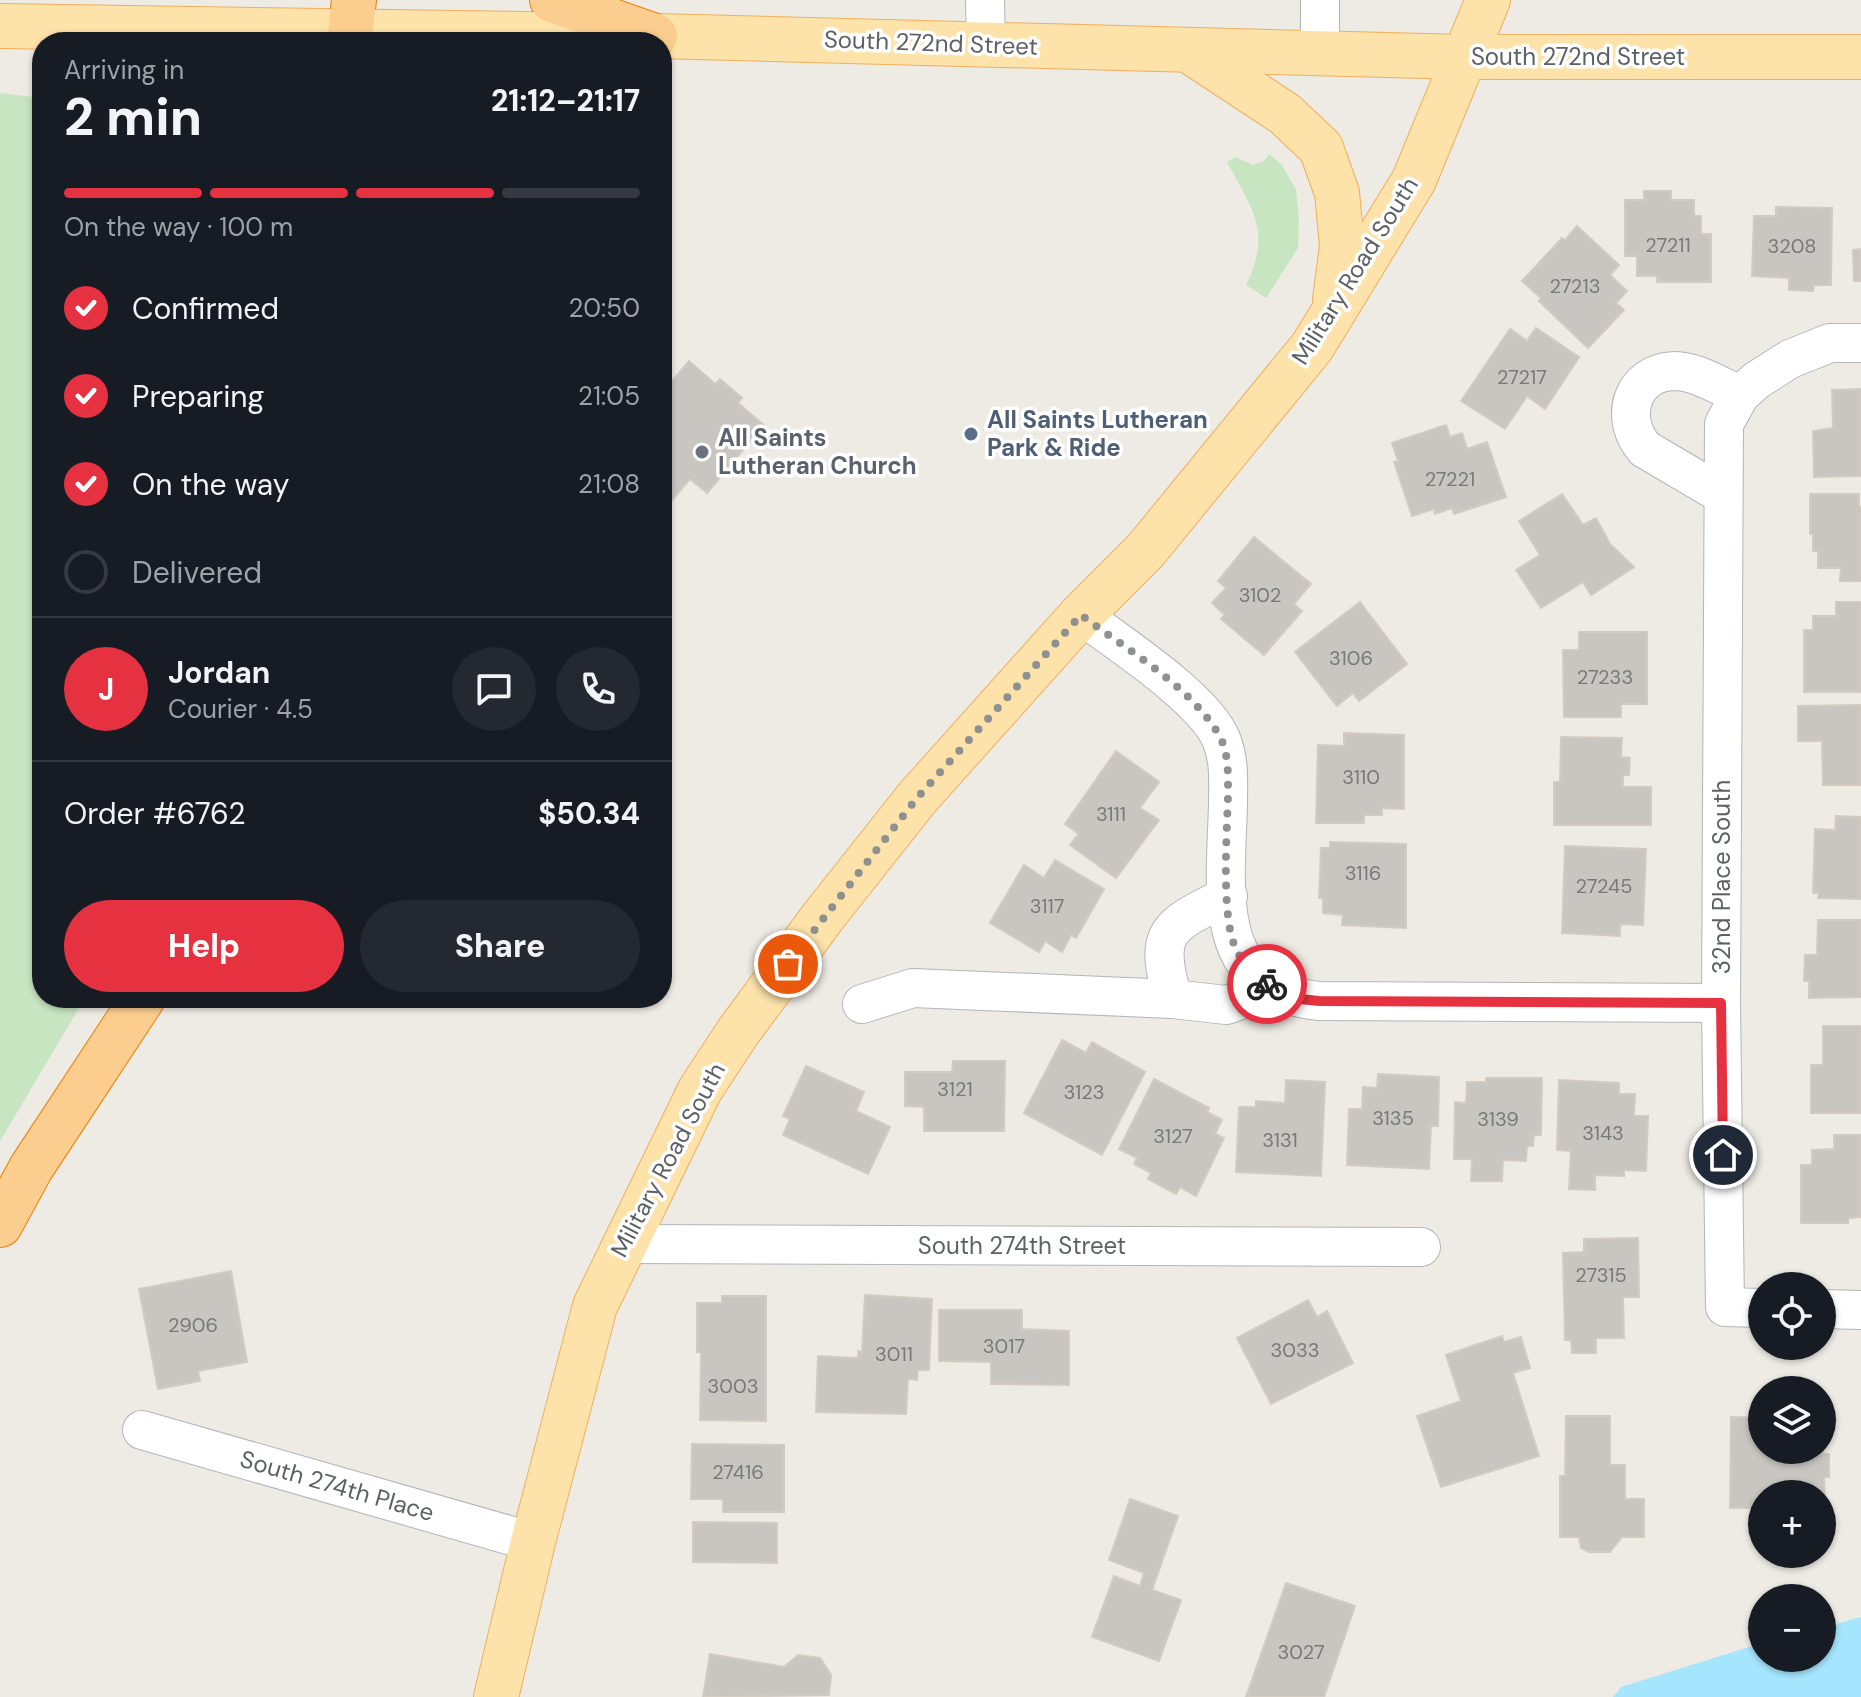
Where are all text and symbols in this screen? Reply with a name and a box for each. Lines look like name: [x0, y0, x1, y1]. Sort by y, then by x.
street label: South 272nd Street: [823, 23, 1039, 62]
street label: South 272nd Street: [1471, 41, 1685, 72]
text: Arriving in: [64, 53, 184, 87]
text: 21:12–21:17: [491, 81, 640, 120]
text: 2 min: [64, 83, 202, 151]
street label: Military Road South: [1284, 171, 1425, 370]
text: On the way · 100 m: [64, 210, 293, 244]
house number: 27211: [1645, 232, 1691, 258]
house number: 3208: [1768, 233, 1816, 259]
house number: 27213: [1550, 273, 1600, 299]
icon: check: [64, 286, 108, 330]
text: Confirmed: [132, 289, 279, 328]
text: 20:50: [569, 291, 640, 325]
house number: 27217: [1497, 364, 1547, 390]
icon: check: [64, 374, 108, 418]
text: Preparing: [132, 377, 264, 416]
text: 21:05: [578, 379, 640, 413]
place label: All Saints Lutheran Park & Ride: [987, 404, 1208, 463]
place label: All Saints Lutheran Church: [718, 422, 917, 481]
marker: All Saints Lutheran Park & Ride: [962, 425, 980, 443]
marker: All Saints Lutheran Church: [693, 443, 711, 461]
icon: check: [64, 462, 108, 506]
text: On the way: [132, 465, 289, 504]
house number: 27221: [1425, 466, 1475, 492]
text: 21:08: [578, 467, 640, 501]
text: Delivered: [132, 553, 262, 592]
house number: 3102: [1239, 582, 1281, 608]
house number: 3106: [1329, 645, 1373, 671]
button: chat: [452, 647, 536, 731]
button: phone: [556, 647, 640, 731]
text: Jordan: [168, 653, 270, 692]
house number: 27233: [1577, 664, 1633, 690]
text: J: [98, 670, 114, 709]
text: Courier · 4.5: [168, 692, 313, 726]
house number: 3110: [1342, 764, 1380, 790]
street label: 32nd Place South: [1706, 780, 1737, 974]
text: Order #6762: [64, 794, 245, 833]
text: $50.34: [538, 794, 640, 833]
house number: 3111: [1096, 801, 1126, 827]
house number: 3116: [1345, 860, 1381, 886]
house number: 27245: [1576, 873, 1632, 899]
house number: 3117: [1030, 893, 1064, 919]
button: Help: [64, 900, 344, 992]
button: Share: [360, 900, 640, 992]
pin: [754, 930, 822, 998]
icon: bag: [766, 942, 810, 986]
courier: [1227, 944, 1307, 1024]
icon: bike: [1245, 962, 1289, 1006]
street label: Military Road South: [603, 1057, 732, 1262]
house number: 3121: [937, 1076, 973, 1102]
house number: 3123: [1063, 1079, 1105, 1105]
house number: 3135: [1372, 1105, 1414, 1131]
house number: 3139: [1477, 1106, 1519, 1132]
house number: 3143: [1582, 1120, 1624, 1146]
pin: [1689, 1121, 1757, 1189]
house number: 3127: [1153, 1123, 1193, 1149]
house number: 3131: [1262, 1127, 1298, 1153]
icon: home: [1701, 1133, 1745, 1177]
street label: South 274th Street: [918, 1230, 1126, 1261]
house number: 27315: [1575, 1262, 1627, 1288]
map controls: [1748, 1272, 1836, 1672]
button: locate: [1748, 1272, 1836, 1360]
house number: 2906: [168, 1312, 218, 1338]
house number: 3017: [983, 1333, 1025, 1359]
house number: 3033: [1270, 1337, 1320, 1363]
house number: 3011: [875, 1341, 913, 1367]
house number: 3003: [708, 1373, 759, 1399]
button: layers: [1748, 1376, 1836, 1464]
street label: South 274th Place: [237, 1443, 438, 1528]
house number: 27416: [712, 1459, 764, 1485]
button: +: [1748, 1480, 1836, 1568]
button: −: [1748, 1584, 1836, 1672]
house number: 3027: [1277, 1639, 1325, 1665]

